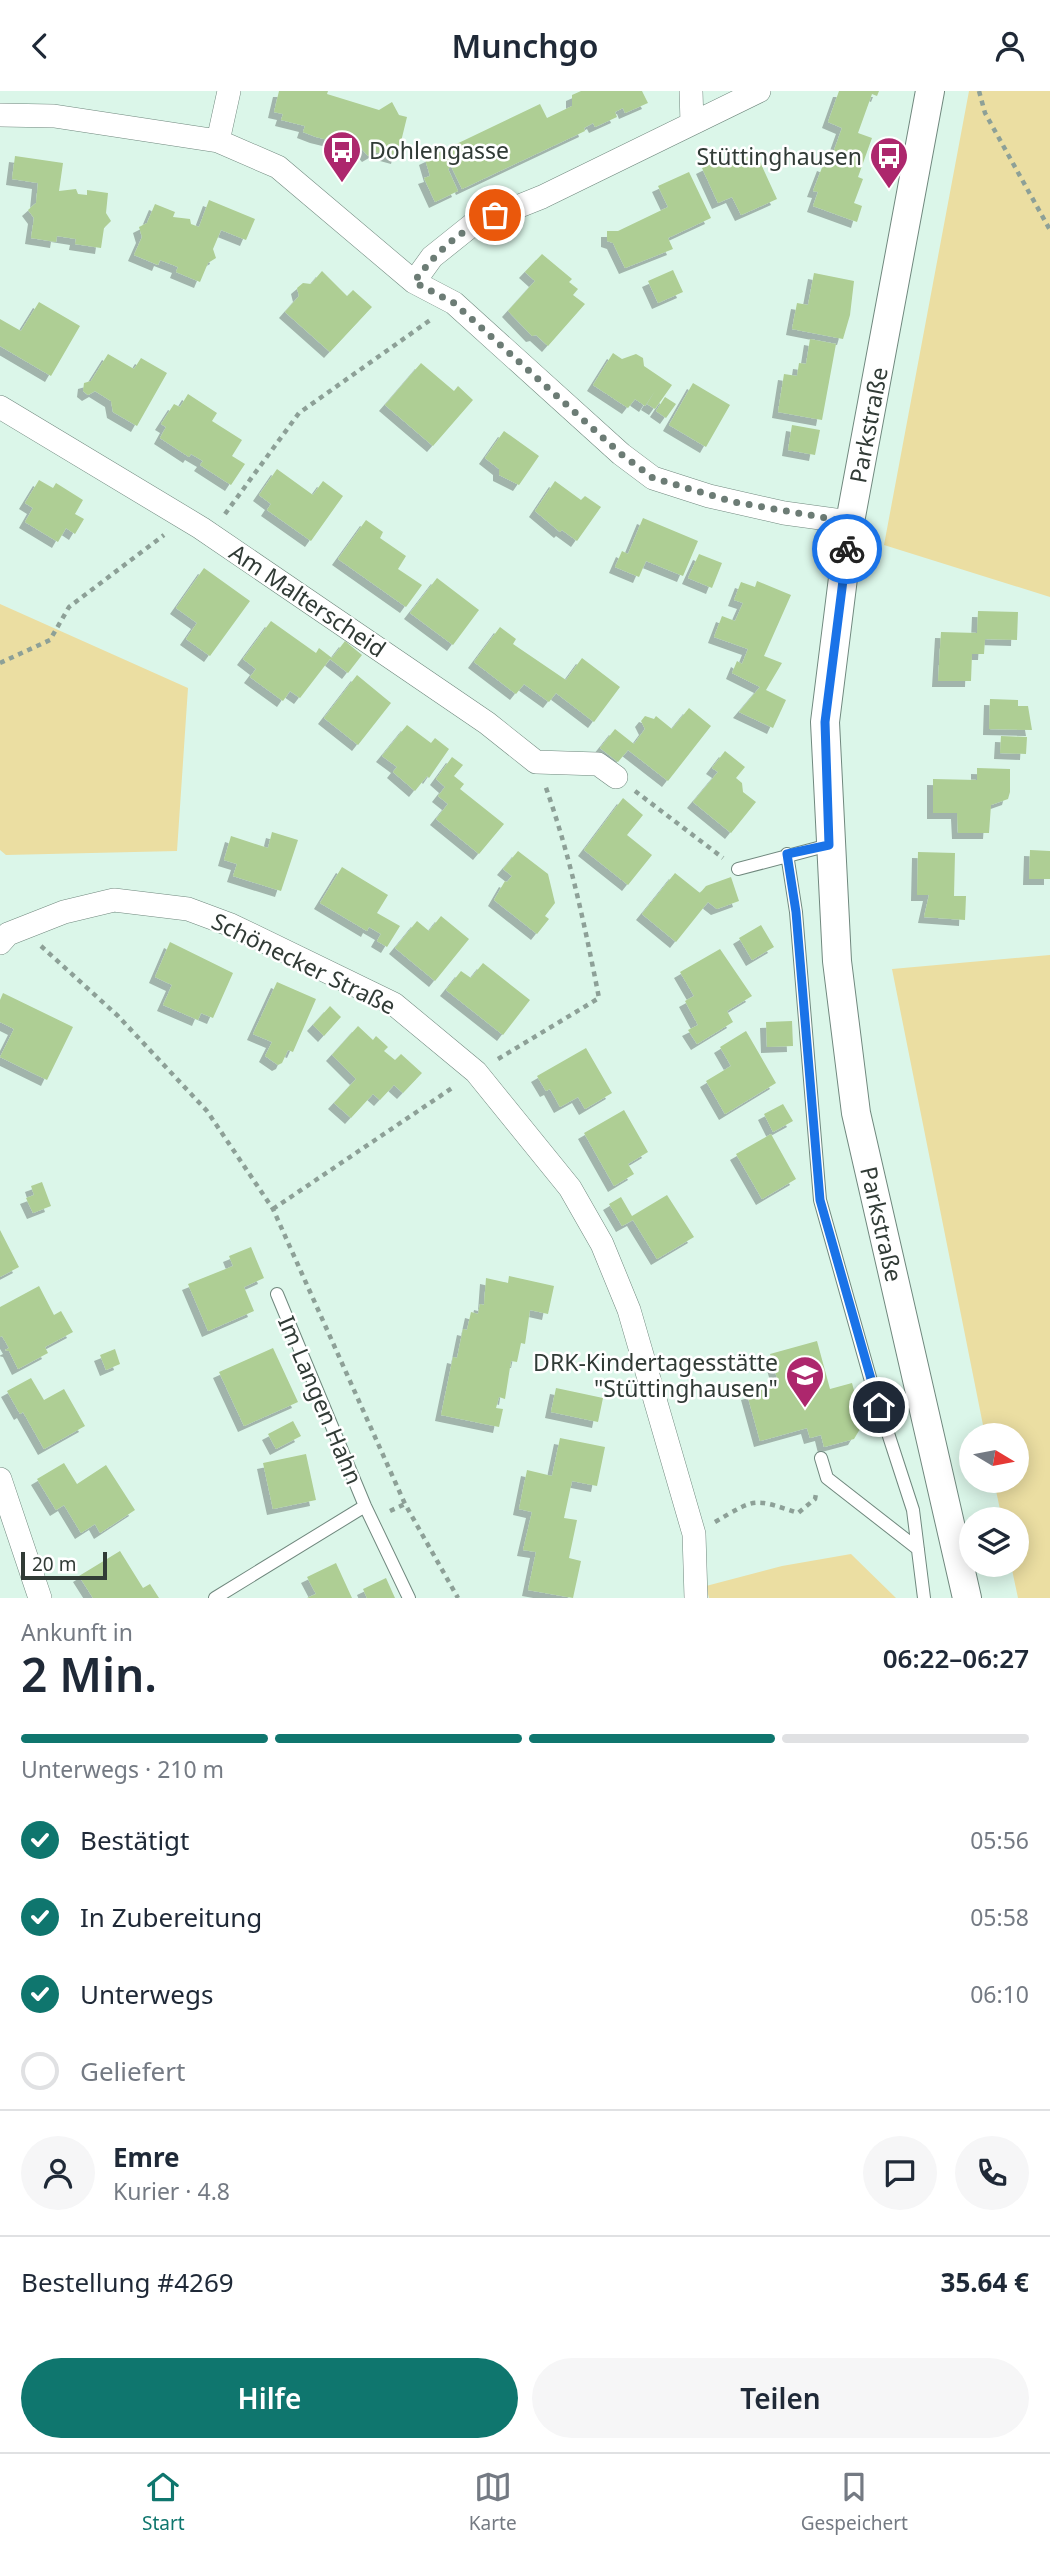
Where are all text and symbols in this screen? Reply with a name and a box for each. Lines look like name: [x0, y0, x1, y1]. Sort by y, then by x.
text: Munchgo: [452, 24, 598, 67]
icon: back: [21, 27, 59, 65]
icon: person: [991, 27, 1029, 65]
bus stop icon: Dohlengasse: [321, 129, 363, 184]
place label: Dohlengasse: [369, 134, 509, 166]
bus stop icon: Stüttinghausen: [868, 135, 910, 190]
place label: Stüttinghausen: [696, 140, 862, 172]
pin: [465, 185, 525, 245]
icon: bag: [476, 196, 514, 234]
street label: Parkstraße: [841, 364, 895, 486]
courier: [812, 514, 882, 584]
icon: bike: [828, 530, 866, 568]
street label: Am Malterscheid: [224, 536, 392, 664]
street label: Schönecker Straße: [207, 905, 401, 1021]
street label: Parkstraße: [853, 1163, 911, 1285]
street label: Im Langen Hahn: [271, 1311, 371, 1489]
place label: DRK-Kindertagesstätte "Stüttinghausen": [533, 1346, 778, 1404]
school or university icon: DRK-Kindertagesstätte "Stüttinghausen": [784, 1354, 826, 1409]
pin: [849, 1377, 909, 1437]
icon: home: [860, 1388, 898, 1426]
north arrow: [959, 1423, 1029, 1493]
map controls: [959, 1423, 1029, 1577]
button: layers: [959, 1507, 1029, 1577]
scale bar: [21, 1549, 107, 1581]
text: 20 m: [32, 1551, 76, 1577]
text: Ankunft in: [21, 1616, 133, 1648]
text: 06:22–06:27: [883, 1640, 1029, 1676]
text: 2 Min.: [21, 1643, 157, 1705]
text: Unterwegs · 210 m: [21, 1753, 224, 1785]
icon: check: [21, 1821, 59, 1859]
text: Bestätigt: [80, 1822, 189, 1858]
text: 05:56: [970, 1824, 1029, 1856]
icon: check: [21, 1898, 59, 1936]
text: In Zubereitung: [80, 1899, 262, 1935]
text: 05:58: [970, 1901, 1029, 1933]
icon: check: [21, 1975, 59, 2013]
text: Unterwegs: [80, 1976, 213, 2012]
text: 06:10: [970, 1978, 1029, 2010]
text: Geliefert: [80, 2053, 185, 2089]
button: person: [21, 2136, 95, 2210]
button: chat: [863, 2136, 937, 2210]
button: phone: [955, 2136, 1029, 2210]
text: Emre: [113, 2139, 180, 2175]
text: Kurier · 4.8: [113, 2175, 230, 2207]
text: Bestellung #4269: [21, 2264, 234, 2300]
text: 35.64 €: [941, 2264, 1029, 2300]
button: Hilfe: [21, 2358, 518, 2438]
button: Teilen: [532, 2358, 1029, 2438]
tab: Start: [142, 2468, 185, 2536]
tab: Karte: [469, 2468, 517, 2536]
tab: Gespeichert: [801, 2468, 908, 2536]

